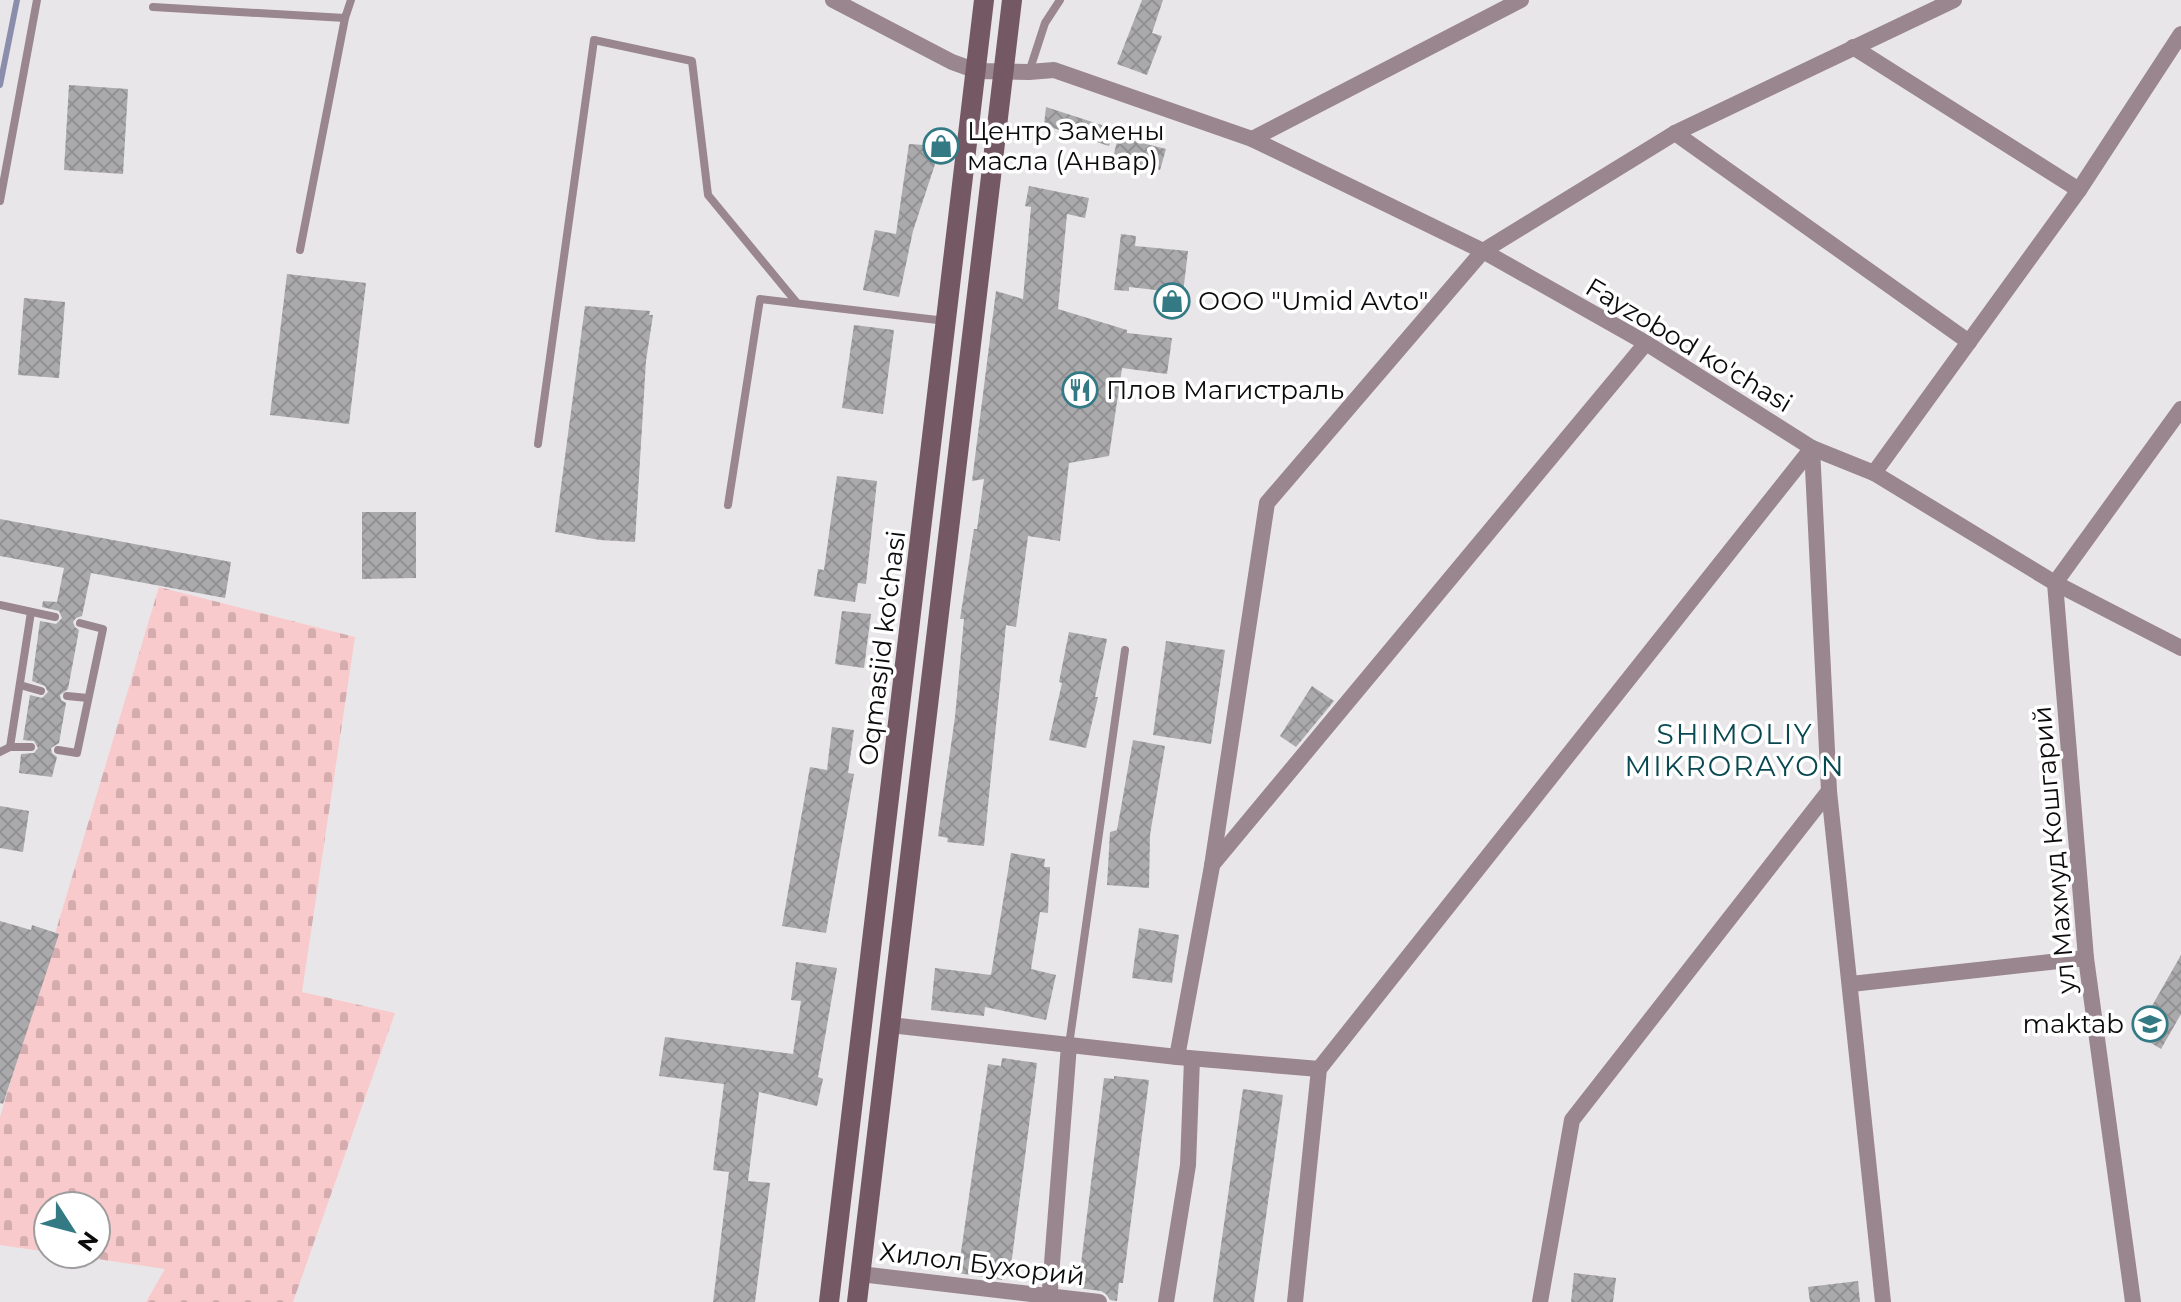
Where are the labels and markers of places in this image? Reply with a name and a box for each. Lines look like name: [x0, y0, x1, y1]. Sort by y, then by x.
place label: Центр Замены масла (Анвар): [967, 115, 1165, 177]
shop icon: Центр Замены масла (Анвар): [922, 127, 960, 165]
shop icon: ООО "Umid Avto": [1153, 282, 1191, 320]
place label: ООО "Umid Avto": [1198, 285, 1428, 317]
restaurant icon: Плов Магистраль: [1061, 371, 1099, 409]
place label: Плов Магистраль: [1106, 374, 1344, 406]
school or university icon: maktab: [2131, 1005, 2169, 1043]
place label: maktab: [2023, 1008, 2124, 1040]

